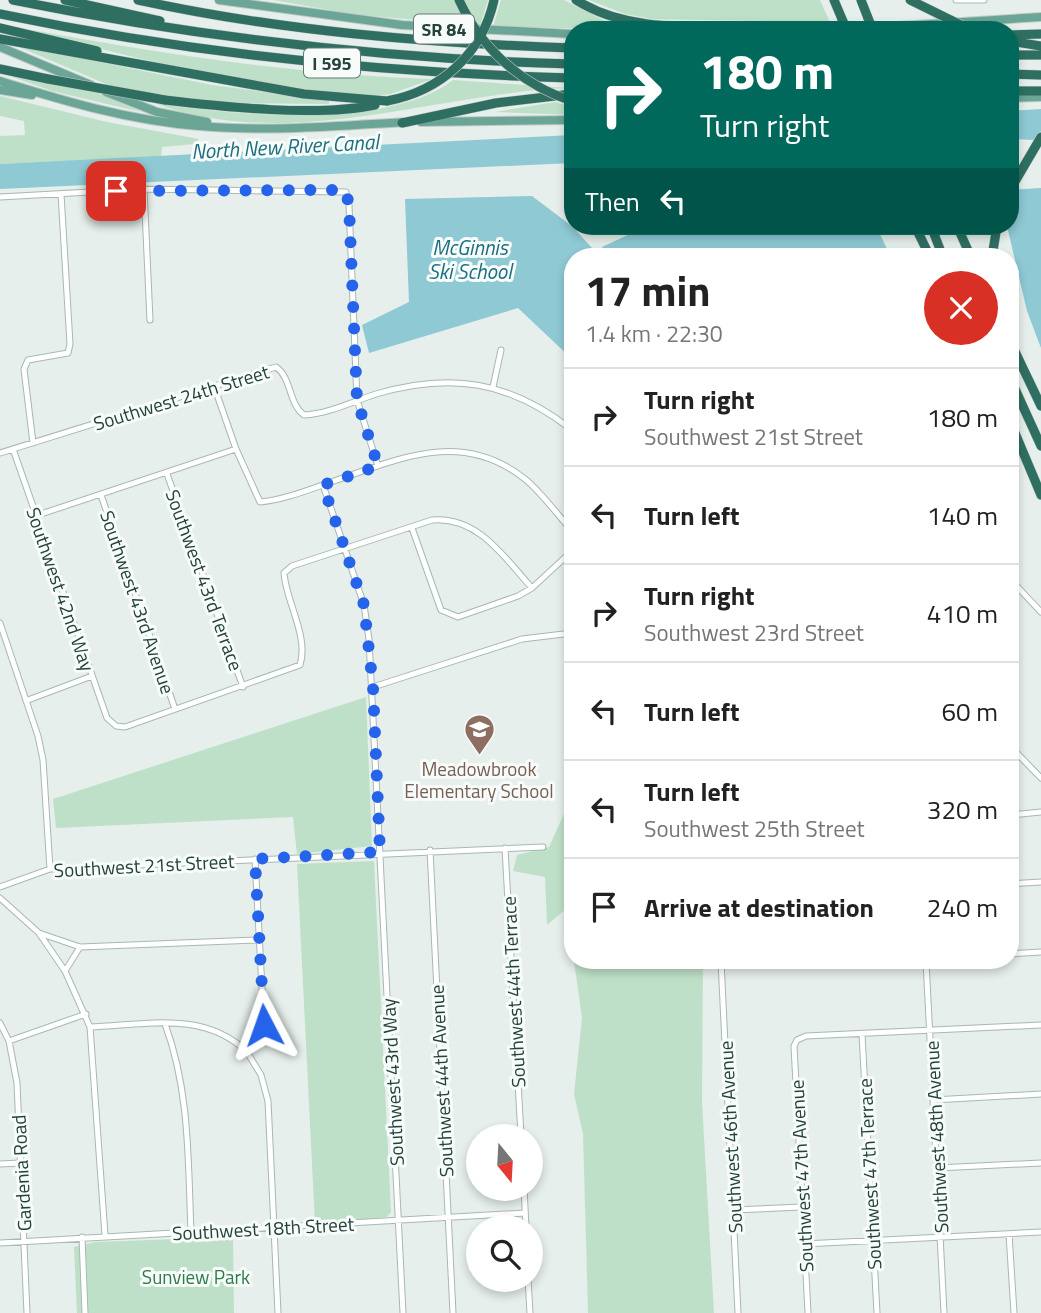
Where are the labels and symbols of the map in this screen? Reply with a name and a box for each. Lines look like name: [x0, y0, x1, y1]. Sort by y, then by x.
road number: SR 84: [414, 15, 474, 44]
road number: I 595: [304, 48, 360, 78]
water label: North New River Canal: [191, 125, 382, 167]
pin: [86, 161, 146, 221]
water label: McGinnis Ski School: [428, 231, 514, 287]
street label: Southwest 24th Street: [90, 356, 273, 437]
street label: Southwest 43rd Terrace: [159, 485, 251, 675]
street label: Southwest 42nd Way: [19, 503, 103, 675]
street label: Southwest 43rd Avenue: [93, 506, 183, 698]
school or university icon: Meadowbrook Elementary School: [462, 712, 496, 756]
place label: Meadowbrook Elementary School: [404, 754, 554, 805]
street label: Southwest 21st Street: [53, 846, 235, 884]
street label: Southwest 44th Terrace: [494, 896, 532, 1088]
street label: Southwest 44th Avenue: [421, 984, 461, 1178]
position arrow: [227, 988, 301, 1062]
street label: Southwest 43rd Way: [373, 997, 411, 1167]
street label: Southwest 46th Avenue: [710, 1040, 750, 1234]
street label: Southwest 48th Avenue: [916, 1040, 956, 1234]
street label: Southwest 47th Terrace: [850, 1078, 888, 1270]
street label: Southwest 47th Avenue: [781, 1079, 821, 1273]
street label: Gardenia Road: [3, 1114, 39, 1232]
north arrow: [466, 1124, 542, 1200]
street label: Southwest 18th Street: [171, 1209, 355, 1247]
park label: Sunview Park: [142, 1262, 250, 1291]

